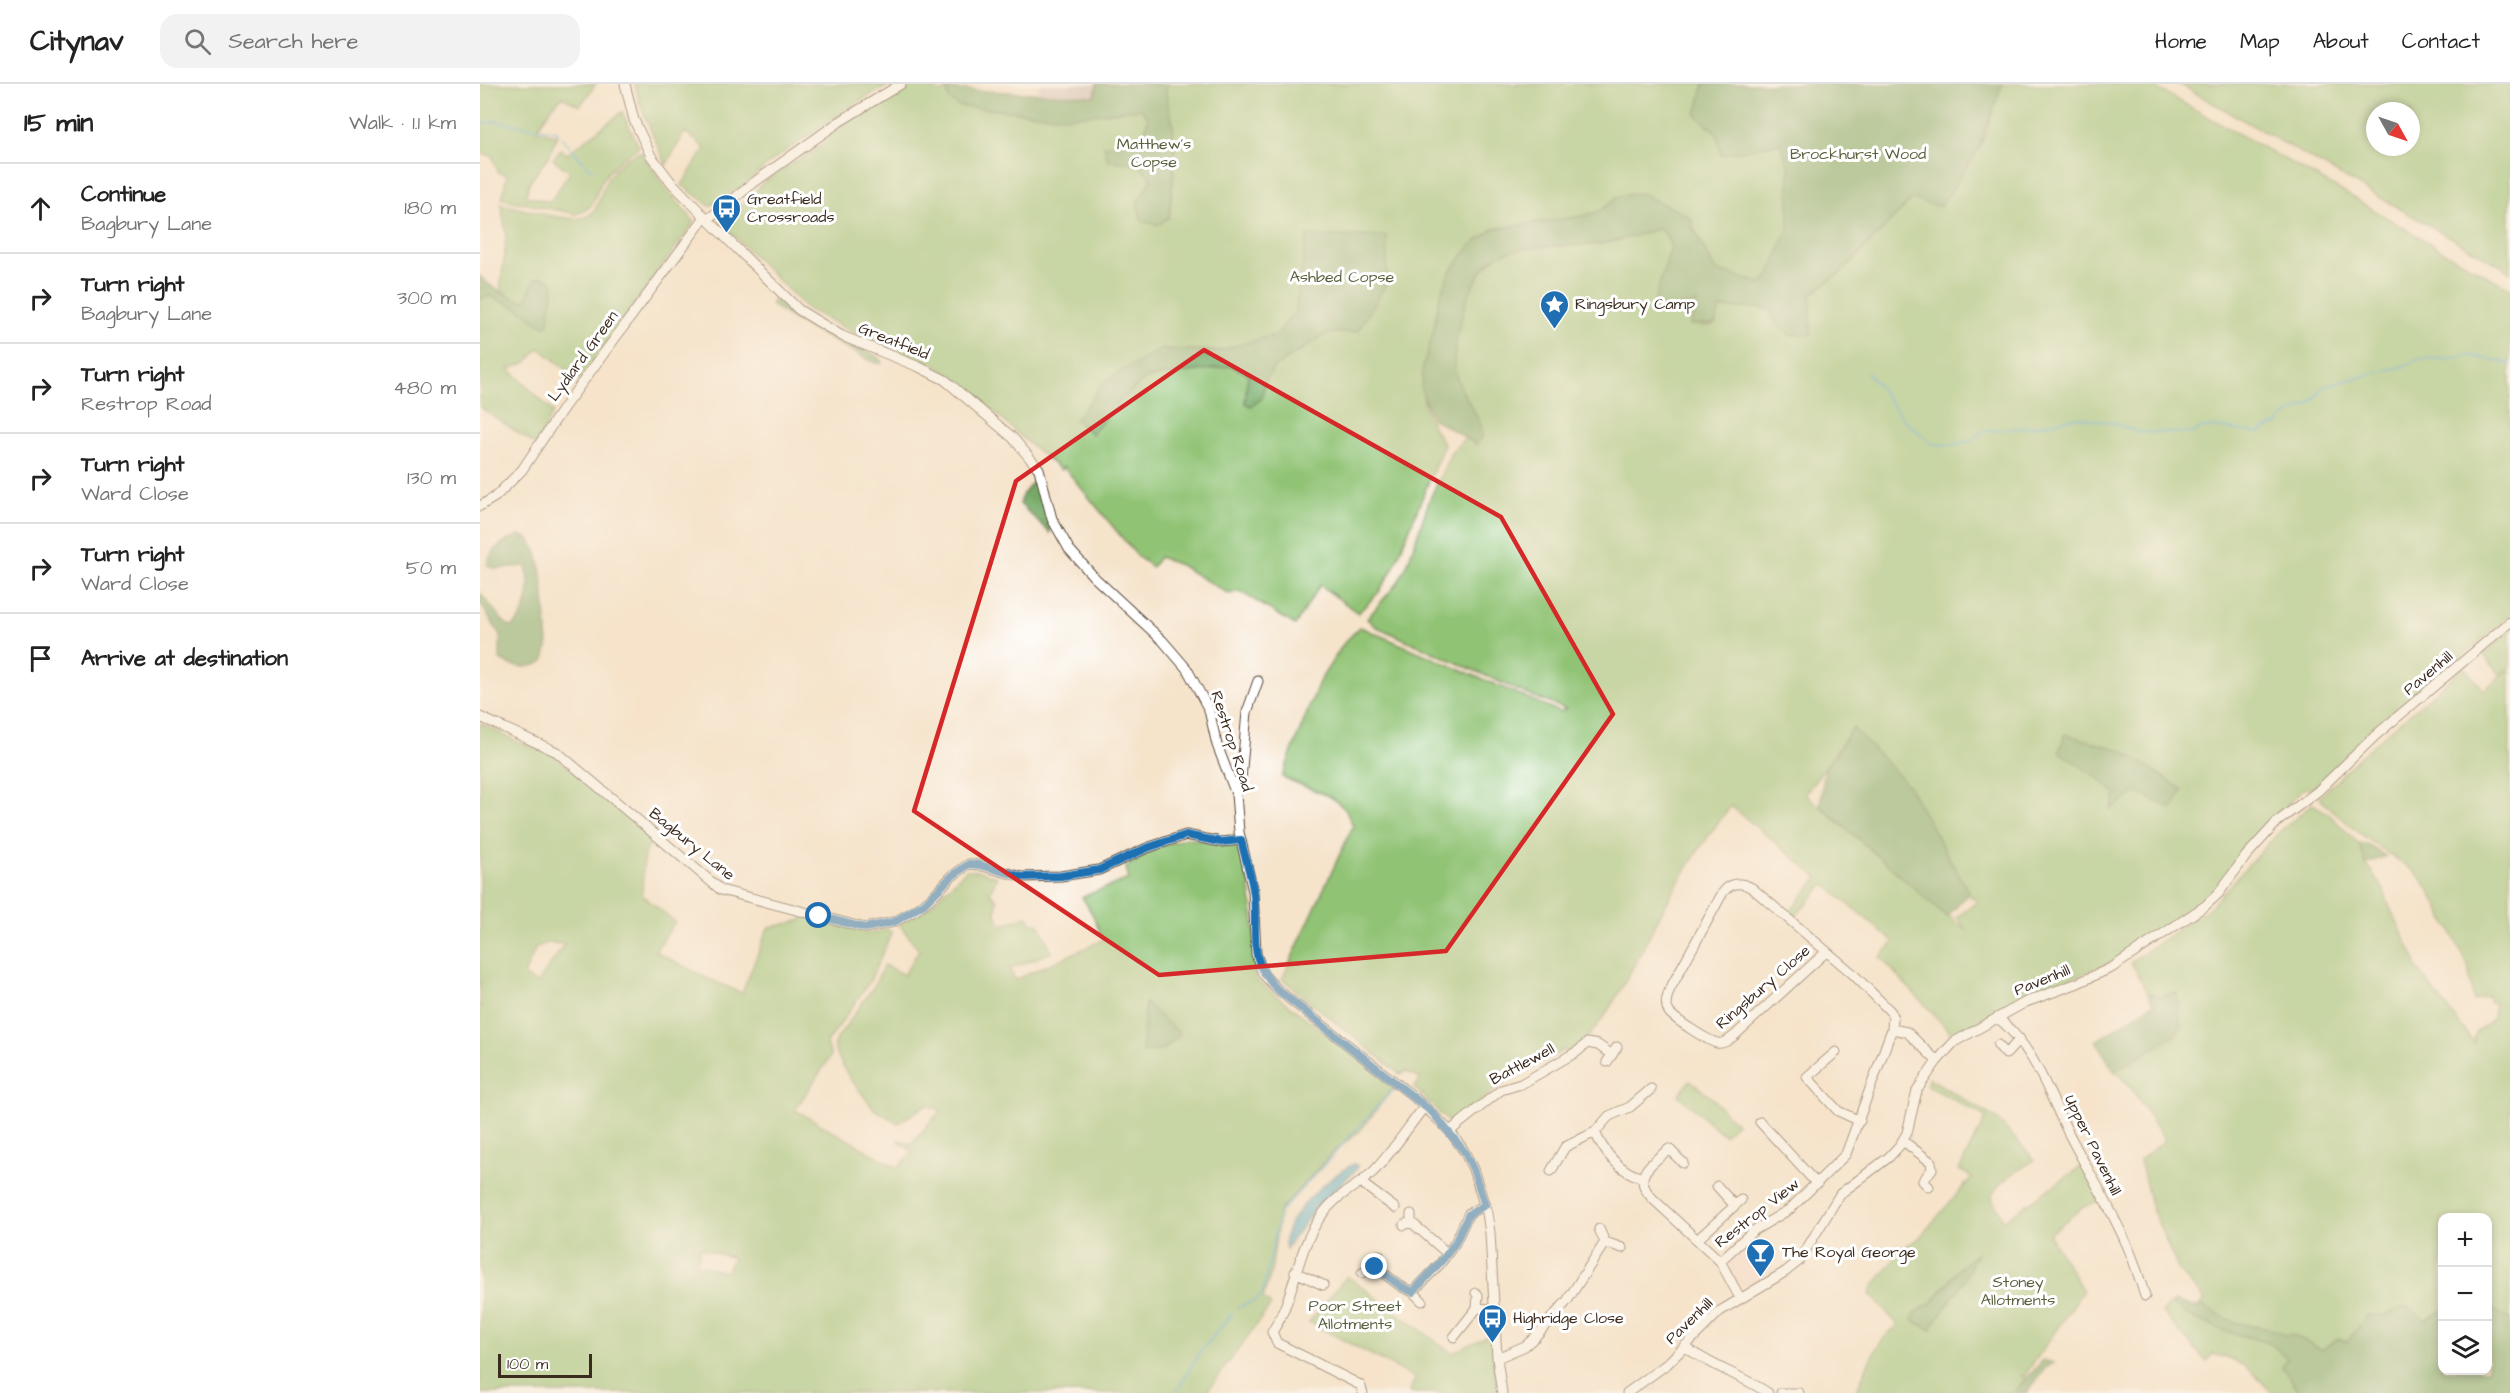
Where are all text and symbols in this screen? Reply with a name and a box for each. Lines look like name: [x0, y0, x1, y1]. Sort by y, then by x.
search box: [160, 14, 580, 68]
text: Citynav: [30, 22, 124, 61]
icon: search: [181, 25, 214, 58]
text: Search here: [229, 26, 358, 57]
text: Home: [2155, 27, 2207, 56]
text: Map: [2240, 27, 2280, 56]
text: About: [2313, 27, 2369, 56]
text: Contact: [2402, 27, 2480, 56]
north arrow: [2366, 102, 2420, 156]
text: 15 min: [24, 105, 93, 141]
text: Walk · 1.1 km: [349, 109, 456, 137]
park label: Matthew's Copse: [1117, 133, 1191, 173]
park label: Brockhurst Wood: [1790, 143, 1926, 165]
text: Continue: [81, 179, 166, 210]
place label: Greatfield Crossroads: [747, 188, 834, 228]
icon: ahead: [24, 192, 57, 225]
bus stop icon: Greatfield Crossroads: [710, 192, 742, 234]
text: 180 m: [404, 194, 456, 222]
text: Bagbury Lane: [81, 210, 212, 238]
park label: Ashbed Copse: [1290, 266, 1395, 288]
text: Turn right: [81, 269, 184, 300]
icon: right: [24, 282, 57, 315]
text: 300 m: [397, 284, 456, 312]
place icon: Ringsbury Camp: [1538, 288, 1570, 330]
place label: Ringsbury Camp: [1575, 293, 1695, 316]
text: Bagbury Lane: [81, 300, 212, 328]
street label: Lydiard Green: [543, 306, 624, 406]
street label: Greatfield: [855, 317, 933, 365]
text: Turn right: [81, 359, 184, 390]
icon: right: [24, 372, 57, 405]
text: 480 m: [393, 374, 456, 402]
text: Restrop Road: [81, 390, 212, 418]
text: Turn right: [81, 449, 184, 480]
icon: right: [24, 462, 57, 495]
text: 130 m: [407, 464, 456, 492]
text: Ward Close: [81, 480, 189, 508]
text: Turn right: [81, 539, 184, 570]
icon: right: [24, 552, 57, 585]
text: 50 m: [406, 554, 456, 582]
text: Ward Close: [81, 570, 189, 598]
icon: arrive: [24, 642, 57, 675]
text: Arrive at destination: [81, 643, 288, 674]
street label: Pavenhill: [2398, 646, 2458, 700]
street label: Restrop Road: [1205, 688, 1259, 794]
street label: Bagbury Lane: [644, 802, 740, 887]
route start: [805, 902, 831, 928]
street label: Ringsbury Close: [1711, 940, 1816, 1035]
street label: Pavenhill: [2011, 959, 2073, 1001]
street label: Battlewell: [1486, 1038, 1558, 1090]
street label: Upper Pavenhill: [2059, 1091, 2127, 1199]
street label: Restrop View: [1710, 1173, 1804, 1253]
map controls: [2438, 1213, 2492, 1375]
button: +: [2438, 1213, 2492, 1267]
bar icon: The Royal George: [1745, 1236, 1777, 1278]
place label: The Royal George: [1782, 1241, 1916, 1264]
route end: [1361, 1253, 1387, 1279]
button: −: [2438, 1267, 2492, 1321]
park label: Stoney Allotments: [1981, 1271, 2055, 1311]
street label: Pavenhill: [1660, 1293, 1718, 1349]
park label: Poor Street Allotments: [1309, 1295, 1402, 1335]
bus stop icon: Highridge Close: [1476, 1302, 1508, 1344]
place label: Highridge Close: [1513, 1307, 1624, 1330]
button: layers: [2438, 1321, 2492, 1375]
scale bar: [498, 1351, 592, 1378]
text: 100 m: [507, 1353, 548, 1375]

